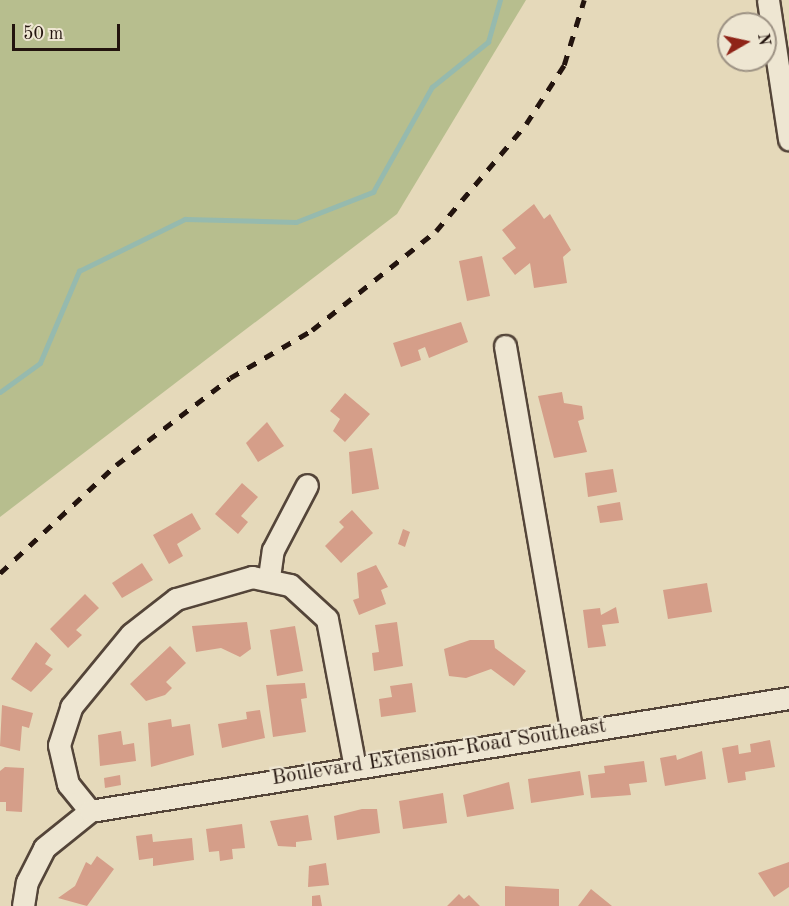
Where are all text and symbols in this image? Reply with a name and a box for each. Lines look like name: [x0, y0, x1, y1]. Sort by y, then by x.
scale bar: [15, 12, 123, 50]
north arrow: [717, 12, 777, 72]
text: 50 m: [23, 25, 63, 43]
text: N: [754, 32, 772, 47]
street label: Boulevard Extension-Road Southeast: [270, 714, 608, 792]

